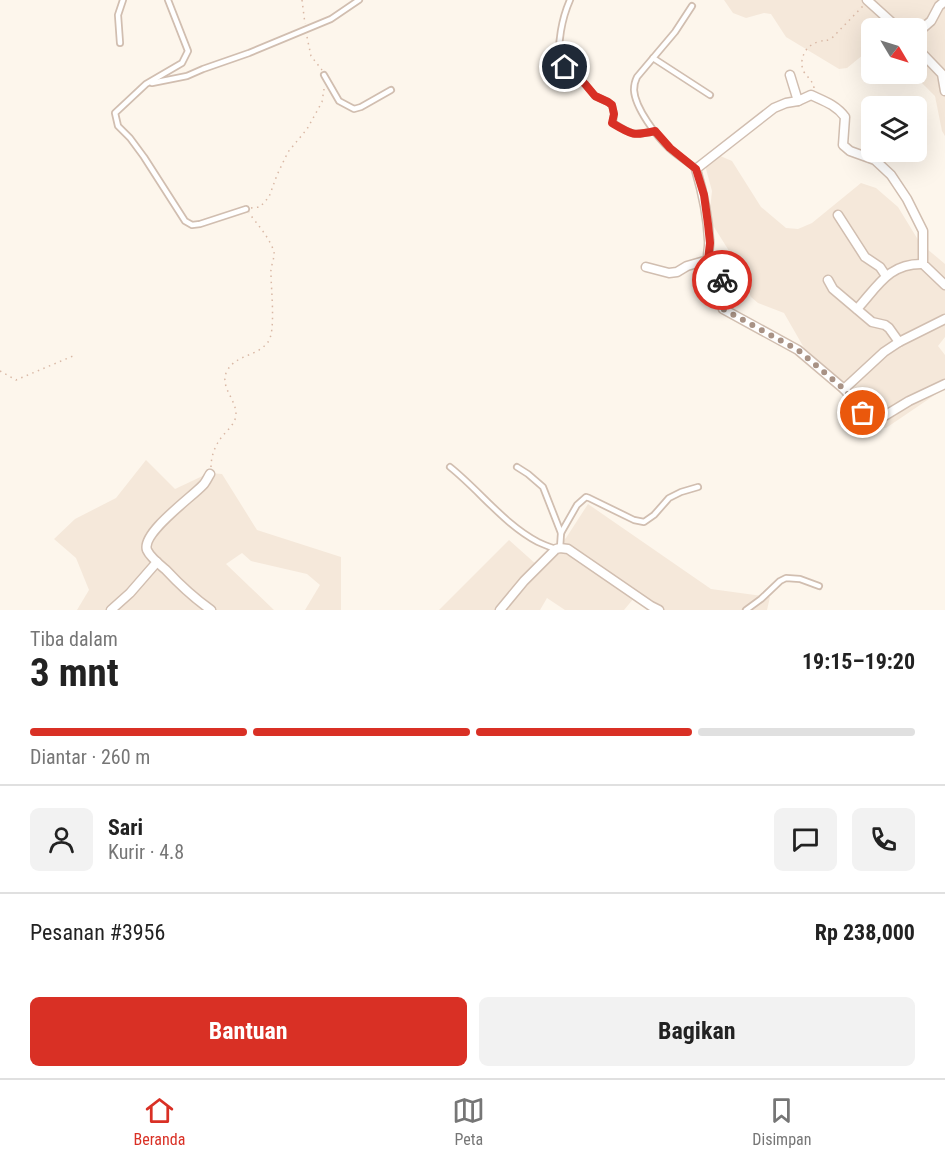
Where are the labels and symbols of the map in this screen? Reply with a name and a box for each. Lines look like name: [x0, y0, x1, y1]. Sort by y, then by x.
north arrow: [861, 18, 927, 84]
pin: [539, 41, 590, 92]
courier: [692, 250, 752, 310]
pin: [837, 387, 888, 438]

